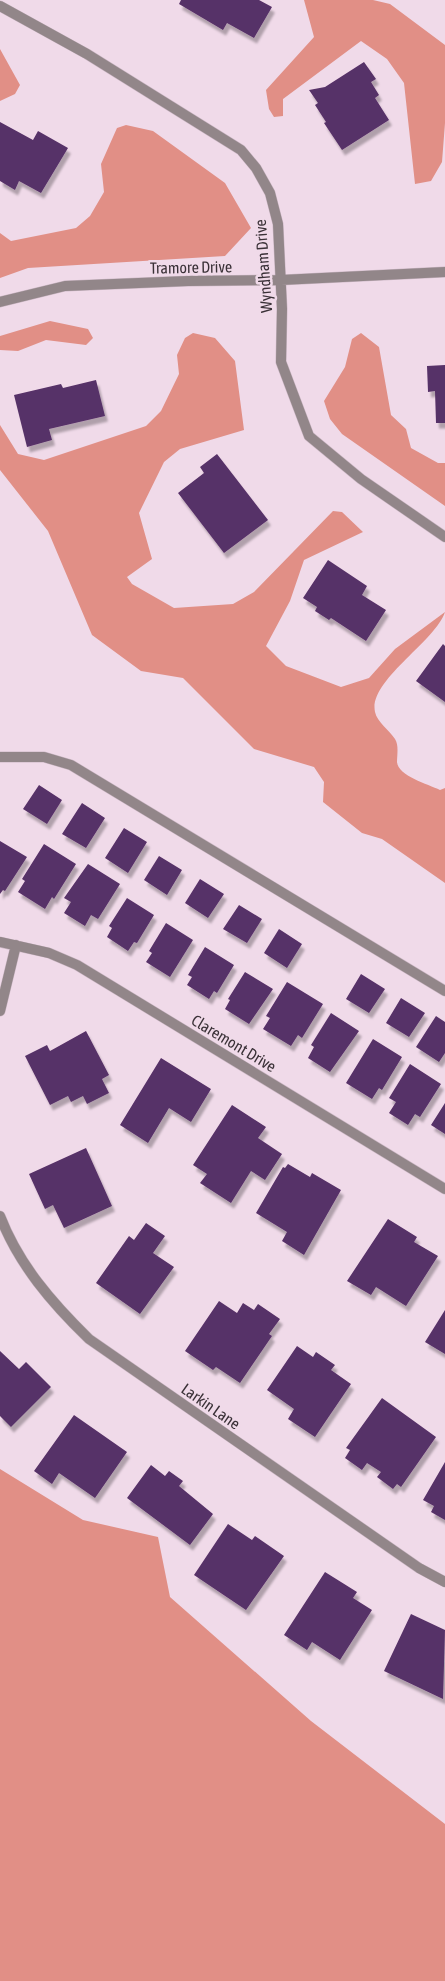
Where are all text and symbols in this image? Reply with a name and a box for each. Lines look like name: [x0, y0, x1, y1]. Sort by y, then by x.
street label: Wyndham Drive: [251, 219, 276, 313]
street label: Tramore Drive: [150, 257, 232, 277]
street label: Claremont Drive: [188, 1011, 280, 1075]
street label: Larkin Lane: [178, 1379, 244, 1433]

